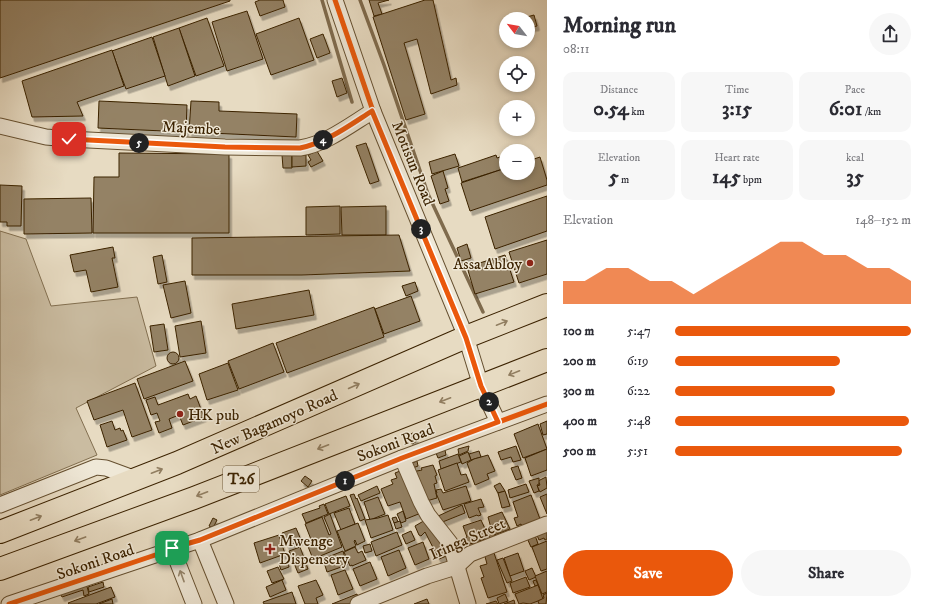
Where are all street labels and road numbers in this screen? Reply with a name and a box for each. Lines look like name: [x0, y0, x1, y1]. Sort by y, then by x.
street label: Majembe: [161, 116, 221, 140]
street label: Motisun Road: [387, 118, 439, 209]
street label: New Bagamoyo Road: [208, 385, 341, 459]
street label: Sokoni Road: [354, 419, 437, 467]
road number: T26: [223, 466, 259, 492]
street label: Iringa Street: [426, 513, 508, 564]
street label: Sokoni Road: [54, 539, 137, 585]

